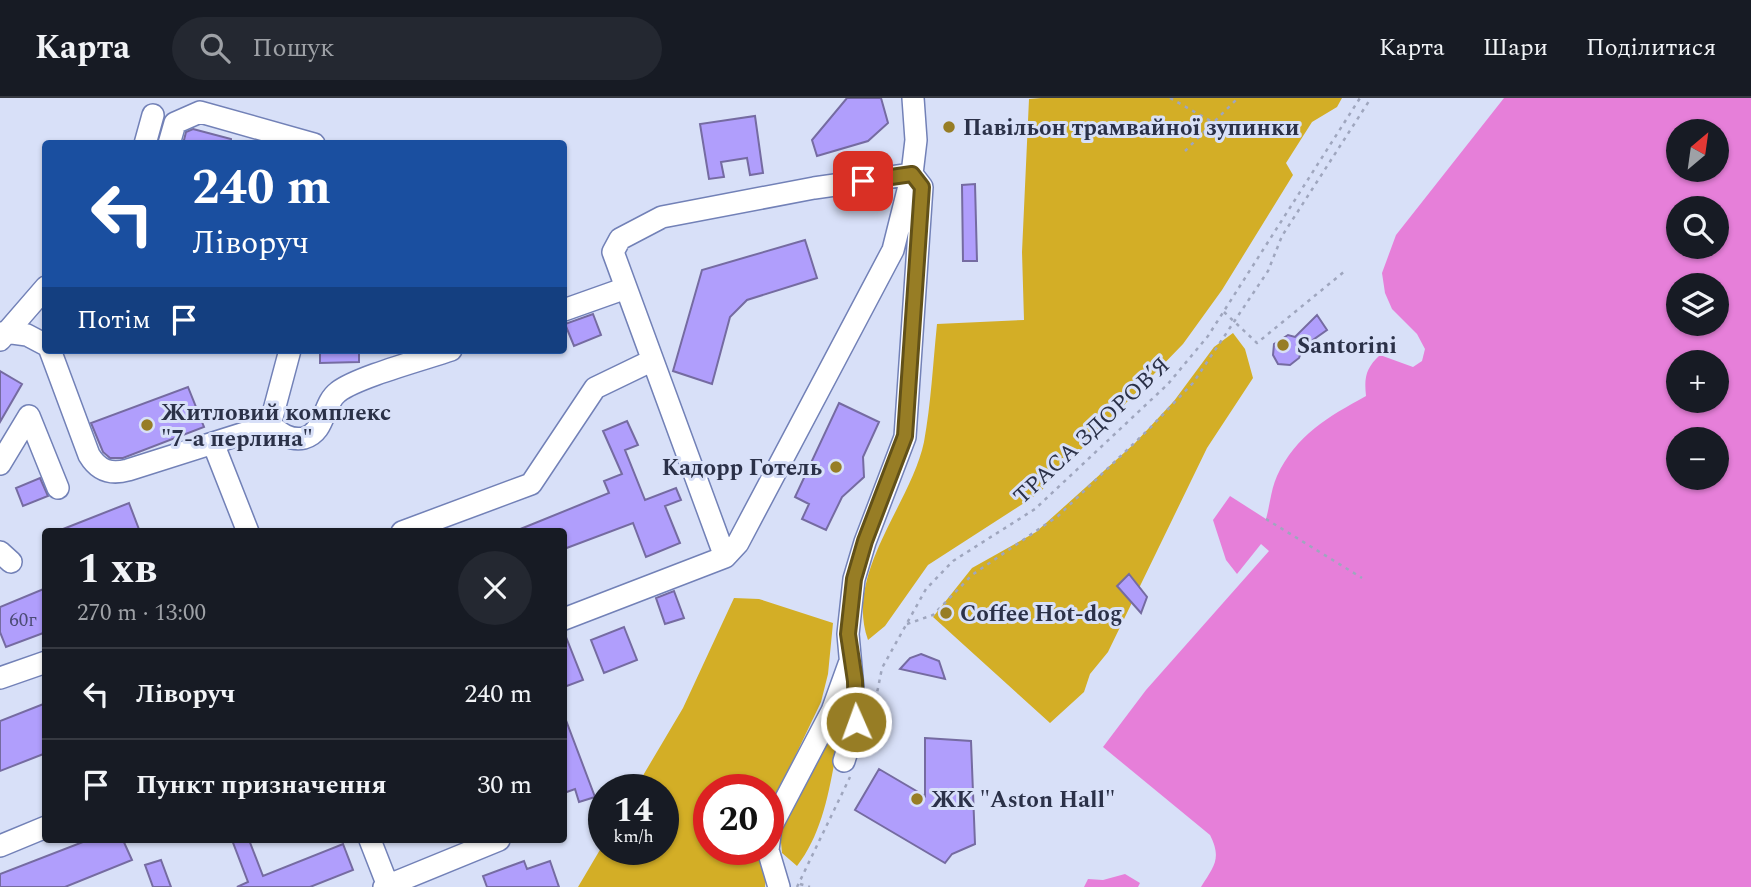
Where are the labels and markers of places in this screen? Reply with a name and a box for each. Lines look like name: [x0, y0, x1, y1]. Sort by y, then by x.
place label: Павільон трамвайної зупинки: [963, 111, 1300, 146]
marker: Павільон трамвайної зупинки: [941, 119, 957, 135]
pin: [833, 151, 893, 211]
place label: Santorini: [1297, 329, 1397, 364]
marker: Santorini: [1275, 337, 1291, 353]
place label: Житловий комплекс "7-а перлина": [161, 396, 391, 457]
marker: Житловий комплекс "7-а перлина": [139, 417, 155, 433]
place label: Кадорр Готель: [662, 451, 822, 486]
marker: Кадорр Готель: [828, 459, 844, 475]
place label: Coffee Hot-dog: [960, 597, 1122, 632]
marker: Coffee Hot-dog: [938, 605, 954, 621]
place label: ЖК "Aston Hall": [931, 783, 1115, 818]
marker: ЖК "Aston Hall": [909, 791, 925, 807]

